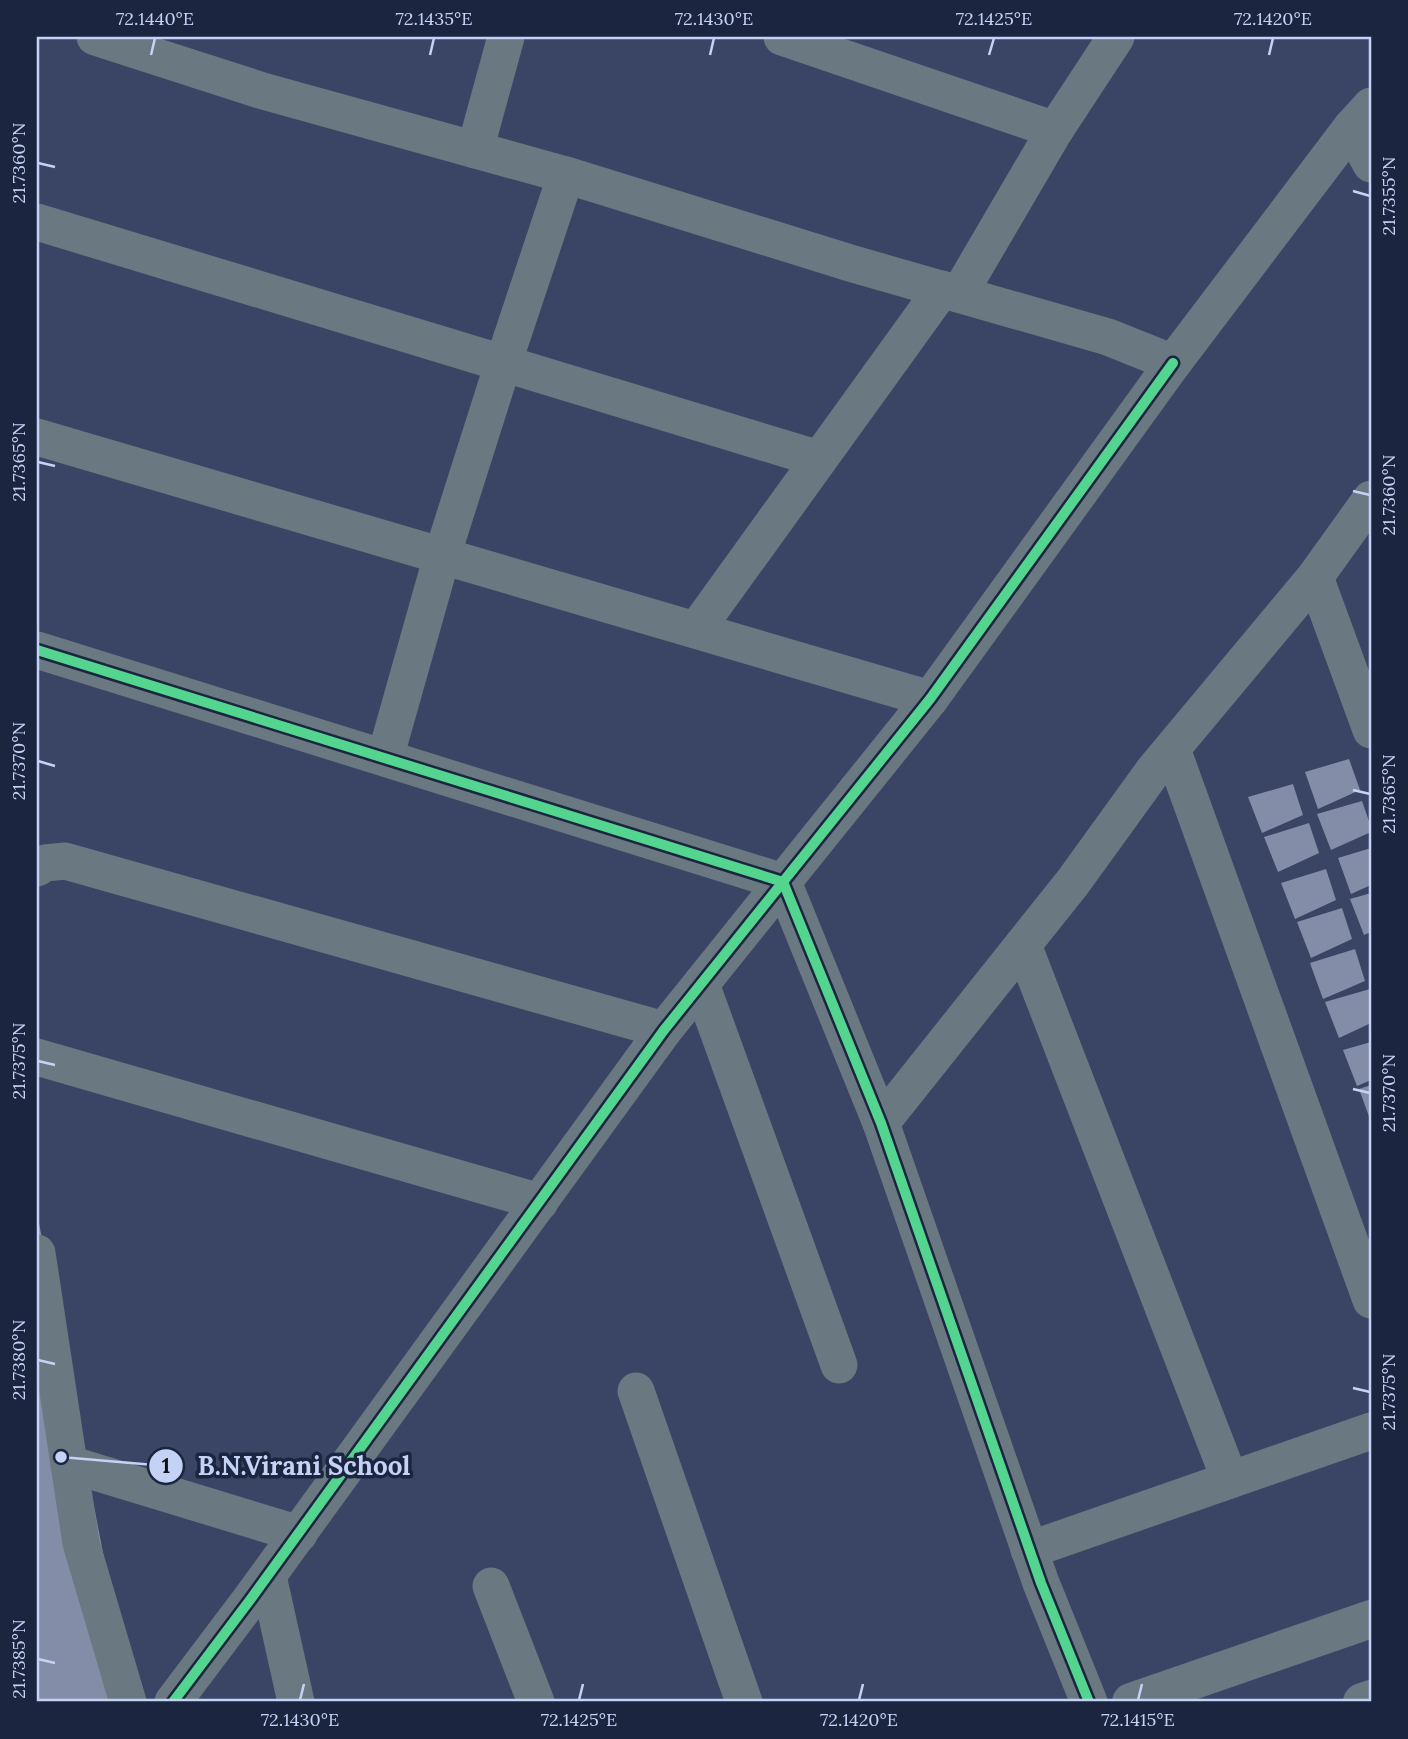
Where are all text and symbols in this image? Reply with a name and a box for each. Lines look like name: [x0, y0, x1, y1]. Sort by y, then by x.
text: 72.1440°E: [116, 7, 194, 30]
text: 72.1435°E: [395, 7, 473, 30]
text: 72.1430°E: [675, 7, 753, 30]
text: 72.1425°E: [956, 7, 1032, 30]
text: 72.1420°E: [1234, 7, 1312, 30]
text: 21.7360°N: [7, 123, 30, 203]
text: 21.7355°N: [1377, 156, 1400, 236]
text: 21.7365°N: [7, 422, 30, 502]
text: 21.7360°N: [1377, 455, 1400, 535]
text: 21.7370°N: [7, 722, 30, 800]
text: 21.7365°N: [1377, 754, 1400, 834]
text: 21.7375°N: [7, 1022, 30, 1100]
text: 21.7370°N: [1377, 1054, 1400, 1132]
text: 21.7380°N: [7, 1320, 30, 1400]
text: 21.7375°N: [1377, 1353, 1400, 1431]
callout: B.N.Virani School: [149, 1442, 425, 1489]
text: B.N.Virani School: [198, 1449, 410, 1482]
text: 1: [162, 1452, 170, 1479]
text: 21.7385°N: [7, 1619, 30, 1699]
text: 72.1430°E: [261, 1708, 339, 1731]
text: 72.1425°E: [541, 1708, 617, 1731]
text: 72.1420°E: [820, 1708, 898, 1731]
text: 72.1415°E: [1101, 1708, 1175, 1731]

